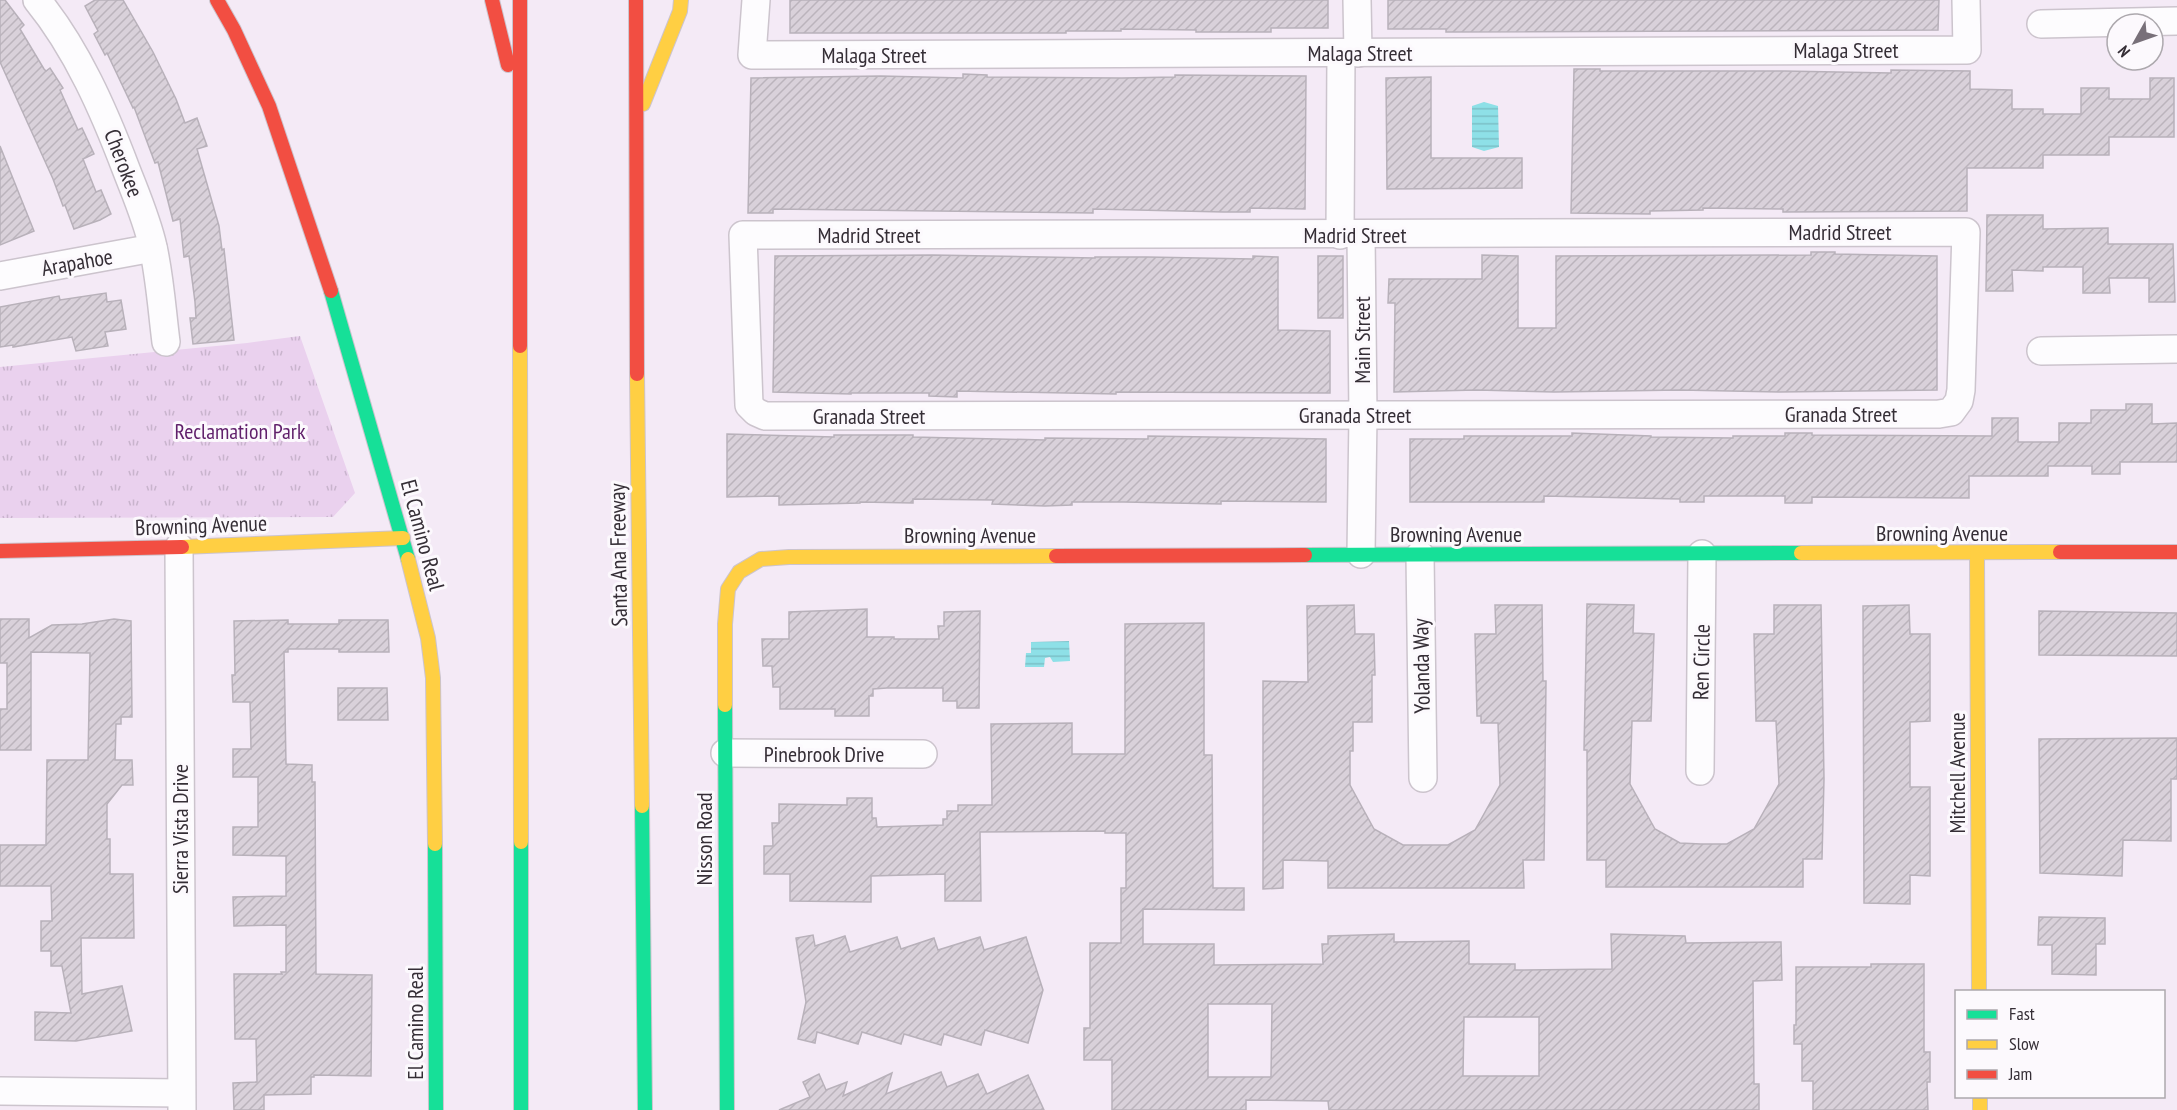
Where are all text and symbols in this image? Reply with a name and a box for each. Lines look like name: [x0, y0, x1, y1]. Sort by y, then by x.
north arrow: [2105, 12, 2165, 72]
street label: Malaga Street: [1793, 36, 1899, 64]
street label: Malaga Street: [1307, 39, 1413, 67]
street label: Malaga Street: [821, 41, 927, 69]
text: N: [2113, 42, 2134, 61]
street label: Cherokee: [98, 125, 150, 201]
street label: Madrid Street: [1789, 218, 1891, 246]
street label: Madrid Street: [818, 221, 920, 249]
street label: Madrid Street: [1304, 221, 1406, 249]
street label: Arapahoe: [39, 242, 115, 282]
street label: Main Street: [1348, 296, 1376, 384]
street label: Granada Street: [1785, 400, 1897, 428]
street label: Granada Street: [1299, 401, 1411, 429]
street label: Granada Street: [813, 402, 925, 430]
park label: Reclamation Park: [175, 417, 306, 445]
street label: El Camino Real: [395, 477, 451, 594]
street label: Santa Ana Freeway: [603, 482, 633, 627]
street label: Browning Avenue: [135, 509, 267, 541]
street label: Browning Avenue: [1876, 519, 2008, 547]
street label: Browning Avenue: [1390, 520, 1522, 548]
street label: Browning Avenue: [904, 521, 1036, 549]
street label: Yolanda Way: [1406, 617, 1436, 714]
street label: Ren Circle: [1686, 624, 1716, 700]
street label: Mitchell Avenue: [1943, 712, 1971, 834]
street label: Pinebrook Drive: [764, 740, 884, 768]
street label: Sierra Vista Drive: [166, 764, 194, 894]
street label: Nisson Road: [690, 793, 718, 885]
street label: El Camino Real: [401, 965, 429, 1080]
legend: [1955, 990, 2165, 1098]
text: Fast: [2009, 1002, 2035, 1025]
text: Slow: [2009, 1032, 2040, 1055]
text: Jam: [2008, 1062, 2032, 1085]

